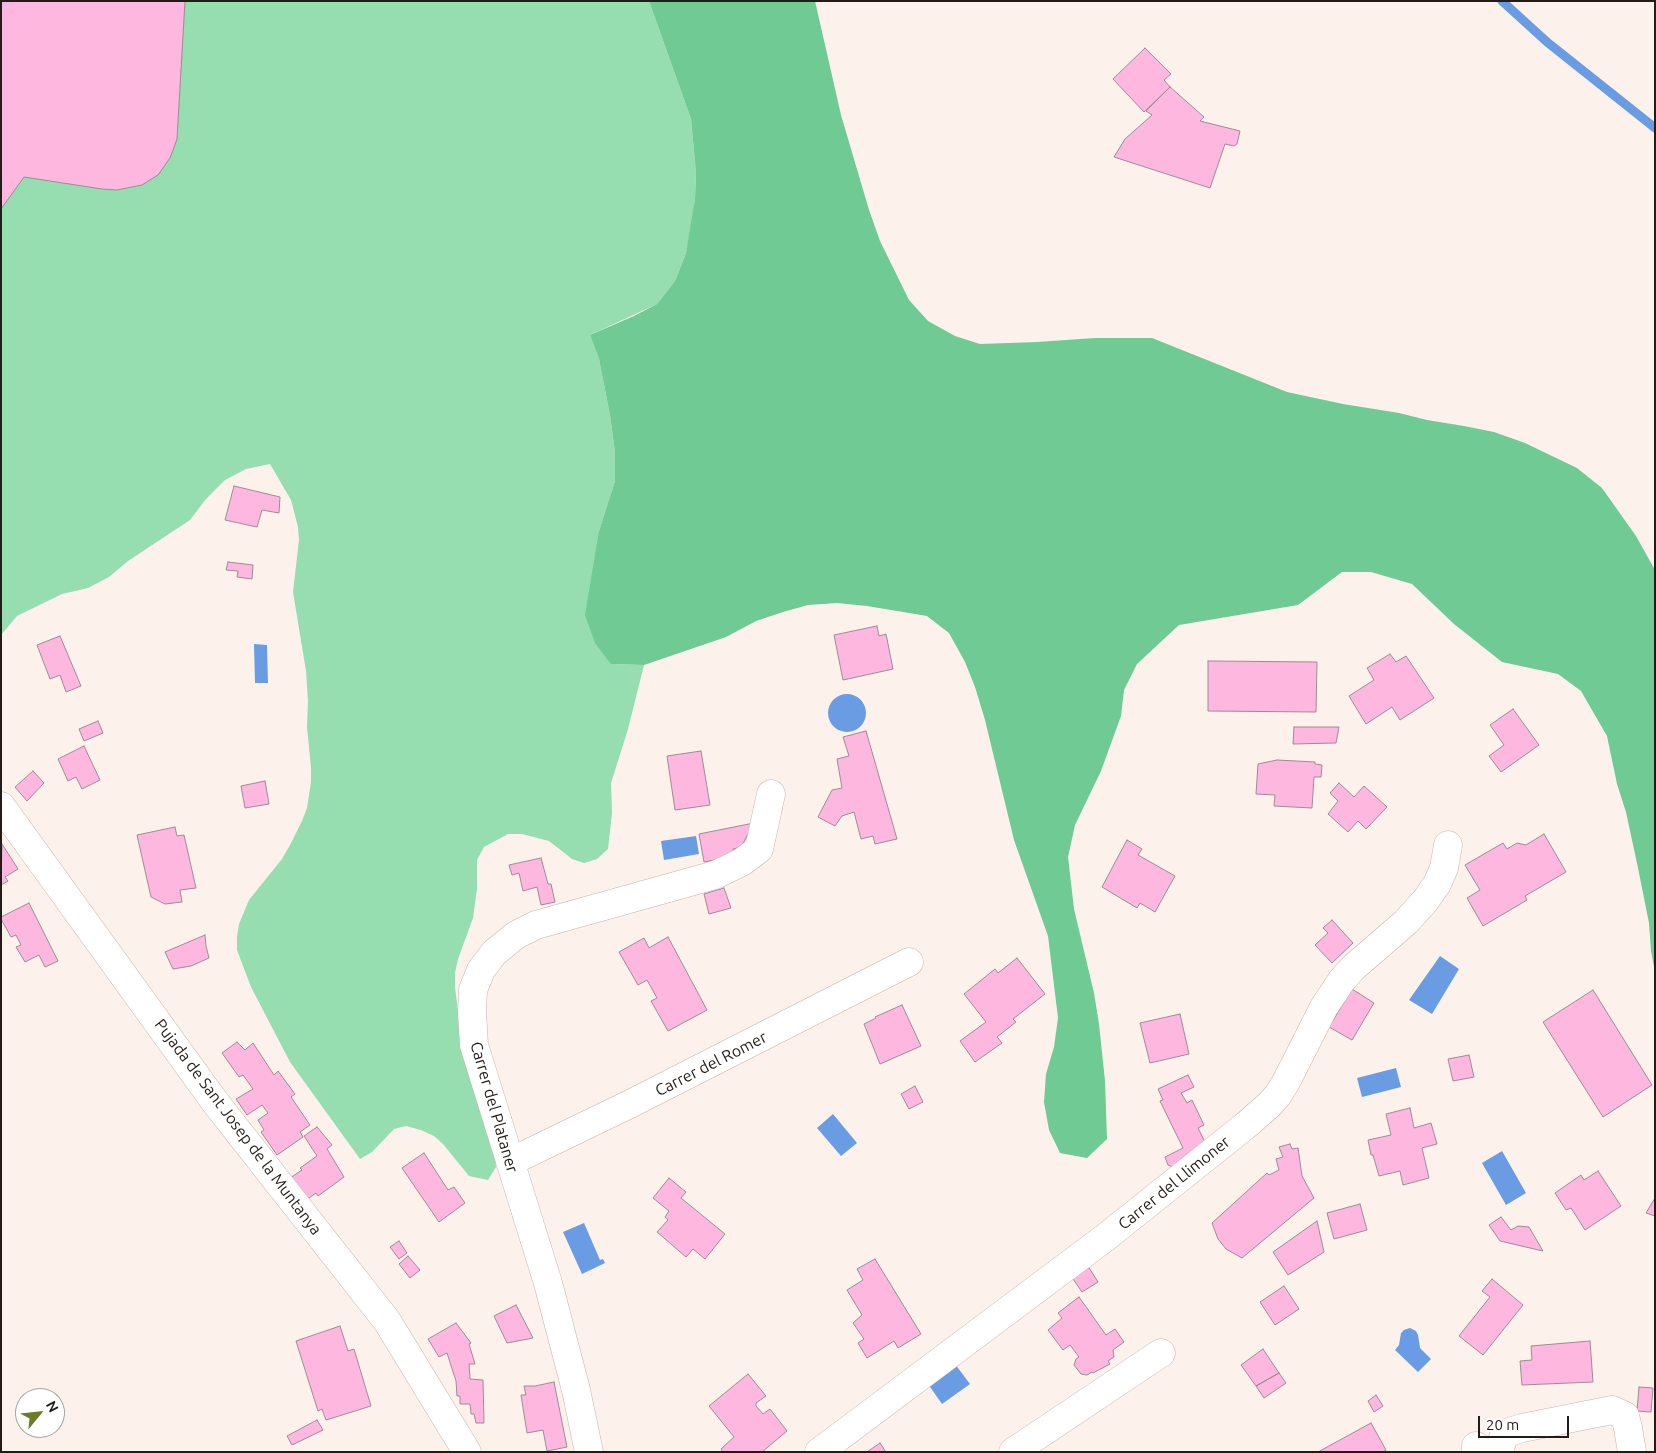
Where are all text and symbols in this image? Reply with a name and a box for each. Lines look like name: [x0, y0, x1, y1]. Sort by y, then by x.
street label: Pujada de Sant Josep de la Muntanya: [151, 1015, 325, 1239]
street label: Carrer del Romer: [652, 1028, 770, 1100]
street label: Carrer del Plataner: [466, 1039, 522, 1175]
street label: Carrer del Llimoner: [1114, 1132, 1234, 1234]
north arrow: [15, 1388, 65, 1438]
text: N: [43, 1398, 62, 1415]
scale bar: [1481, 1406, 1572, 1438]
text: 20 m: [1486, 1416, 1519, 1433]

